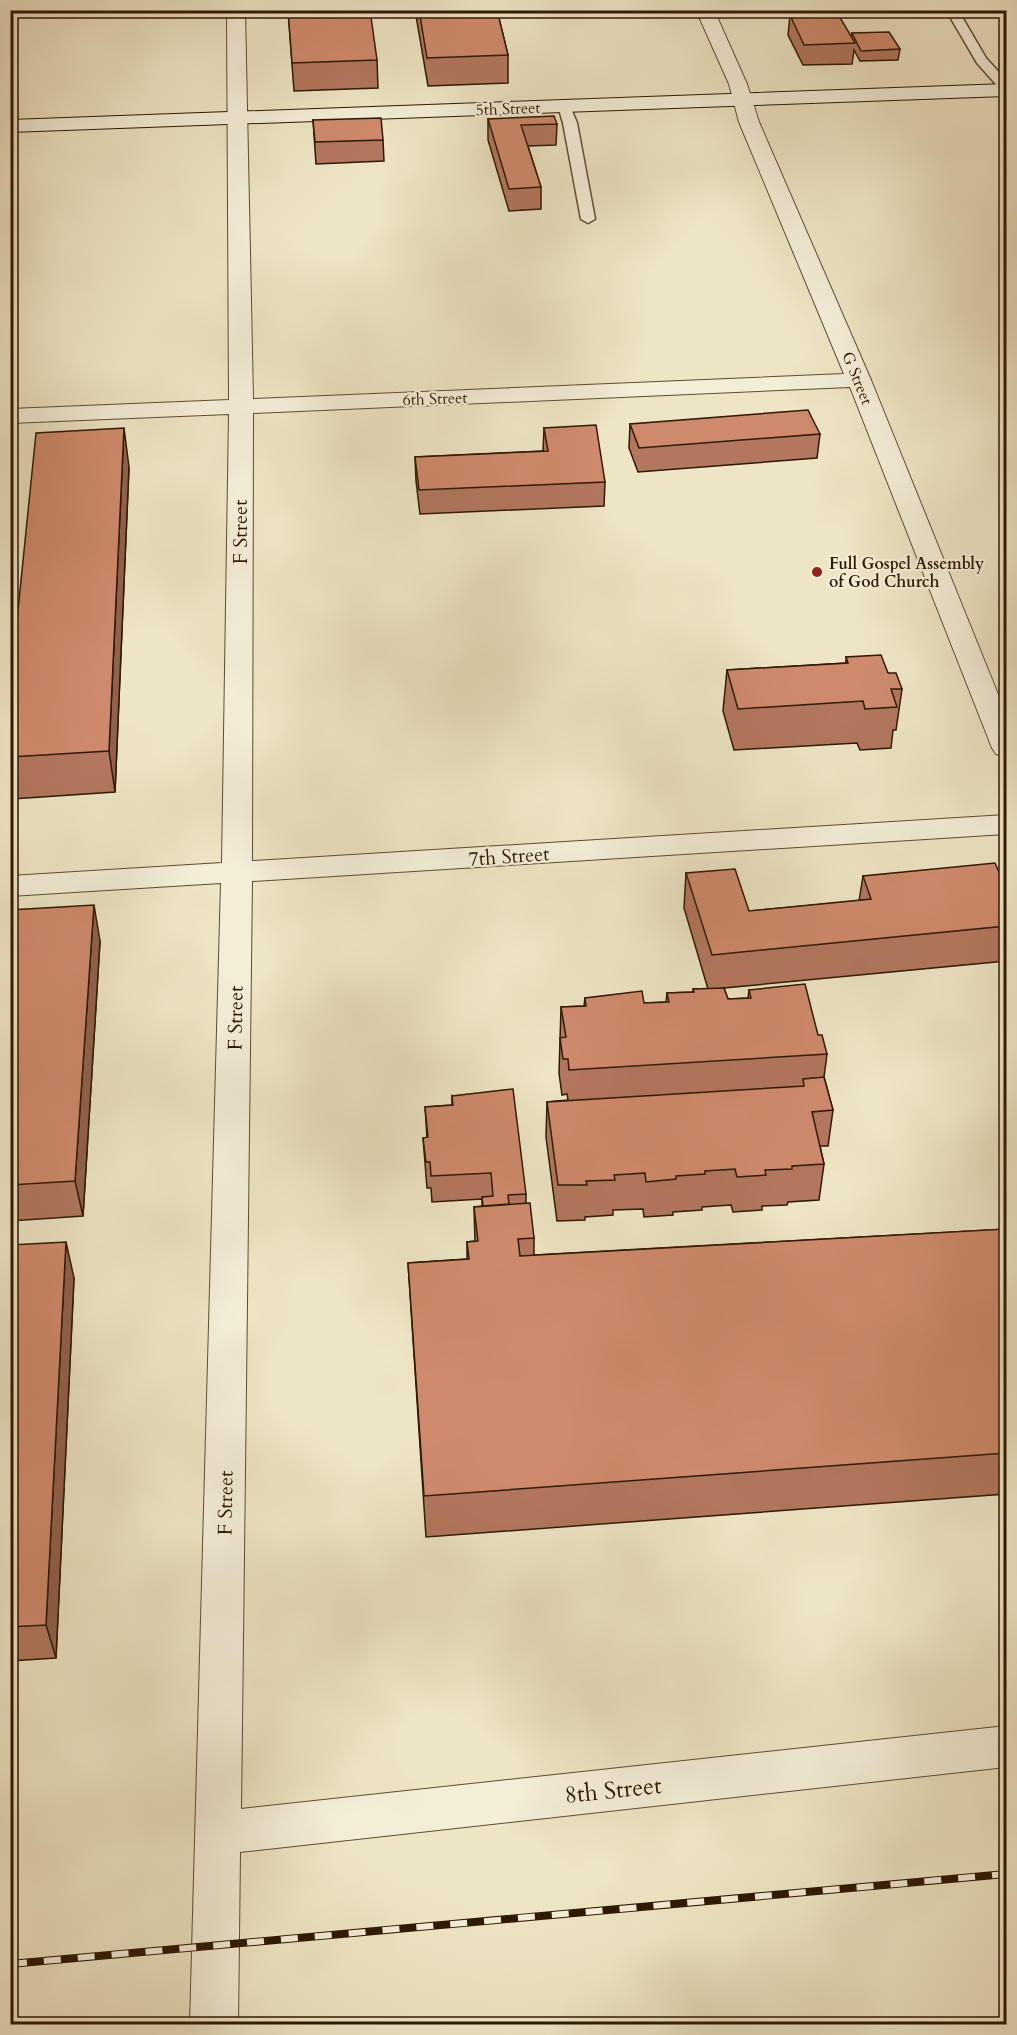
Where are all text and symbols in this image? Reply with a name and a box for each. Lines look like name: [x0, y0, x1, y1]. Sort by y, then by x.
street label: 5th Street: [475, 97, 541, 121]
street label: G Street: [836, 349, 878, 408]
street label: 6th Street: [402, 387, 468, 411]
street label: F Street: [227, 499, 254, 564]
place label: Full Gospel Assembly of God Church: [829, 553, 984, 593]
marker: Full Gospel Assembly of God Church: [810, 565, 824, 579]
street label: 7th Street: [468, 840, 551, 873]
street label: F Street: [221, 985, 250, 1051]
street label: F Street: [211, 1470, 240, 1536]
street label: 8th Street: [563, 1769, 664, 1812]

